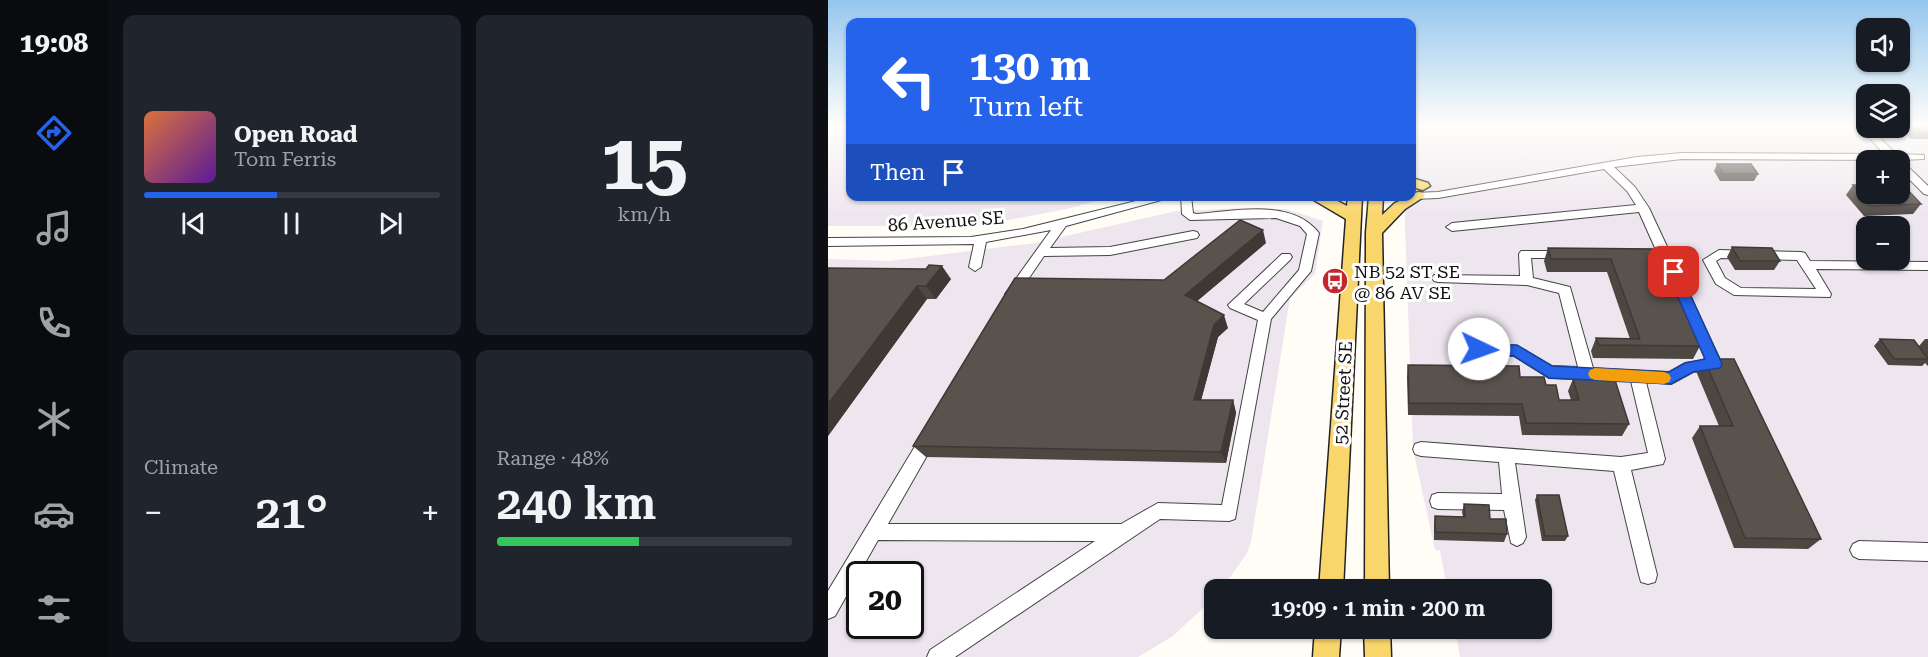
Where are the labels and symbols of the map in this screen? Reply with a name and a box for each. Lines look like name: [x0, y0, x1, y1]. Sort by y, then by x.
street label: 86 Avenue SE: [887, 206, 1005, 236]
pin: [1648, 246, 1699, 297]
place label: NB 52 ST SE @ 86 AV SE: [1354, 261, 1460, 303]
bus stop icon: NB 52 ST SE @ 86 AV SE: [1320, 266, 1350, 296]
position arrow: [1447, 317, 1511, 381]
street label: 52 Street SE: [1330, 341, 1356, 445]
speed limit sign: 20: [846, 561, 924, 639]

